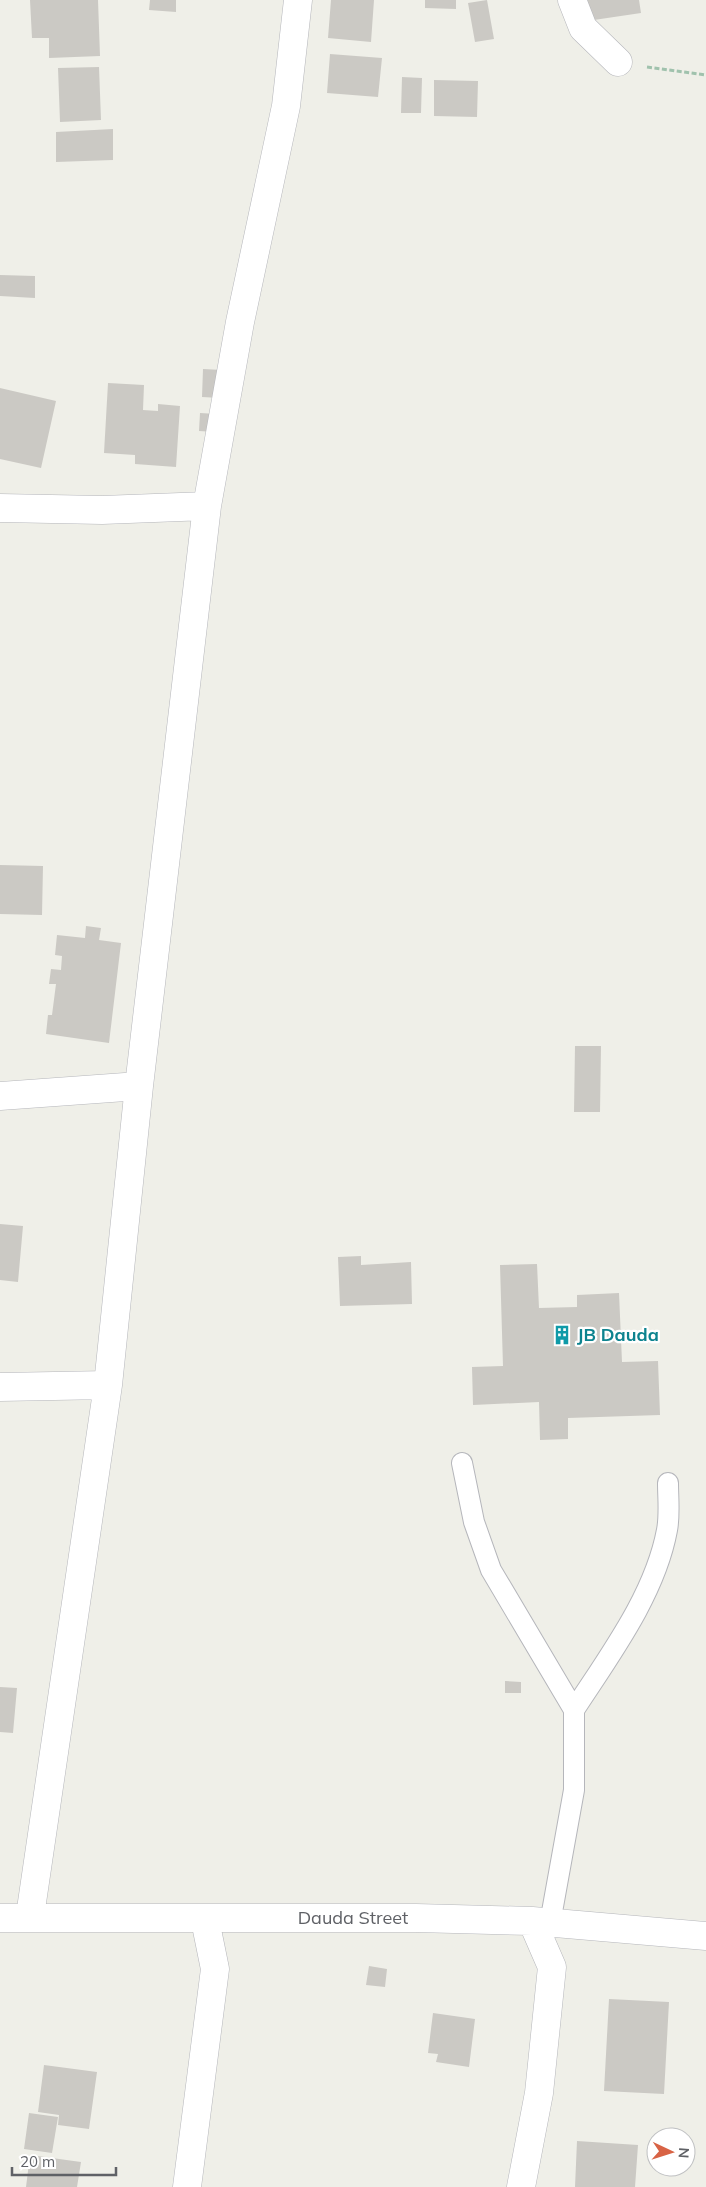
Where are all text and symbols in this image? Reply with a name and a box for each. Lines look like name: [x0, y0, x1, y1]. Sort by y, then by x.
place label: JB Dauda: [577, 1323, 659, 1346]
building icon: JB Dauda: [551, 1324, 573, 1346]
street label: Dauda Street: [298, 1906, 408, 1929]
north arrow: [646, 2127, 696, 2177]
scale bar: [12, 2144, 116, 2176]
text: N: [675, 2147, 693, 2159]
text: 20 m: [20, 2152, 55, 2171]

